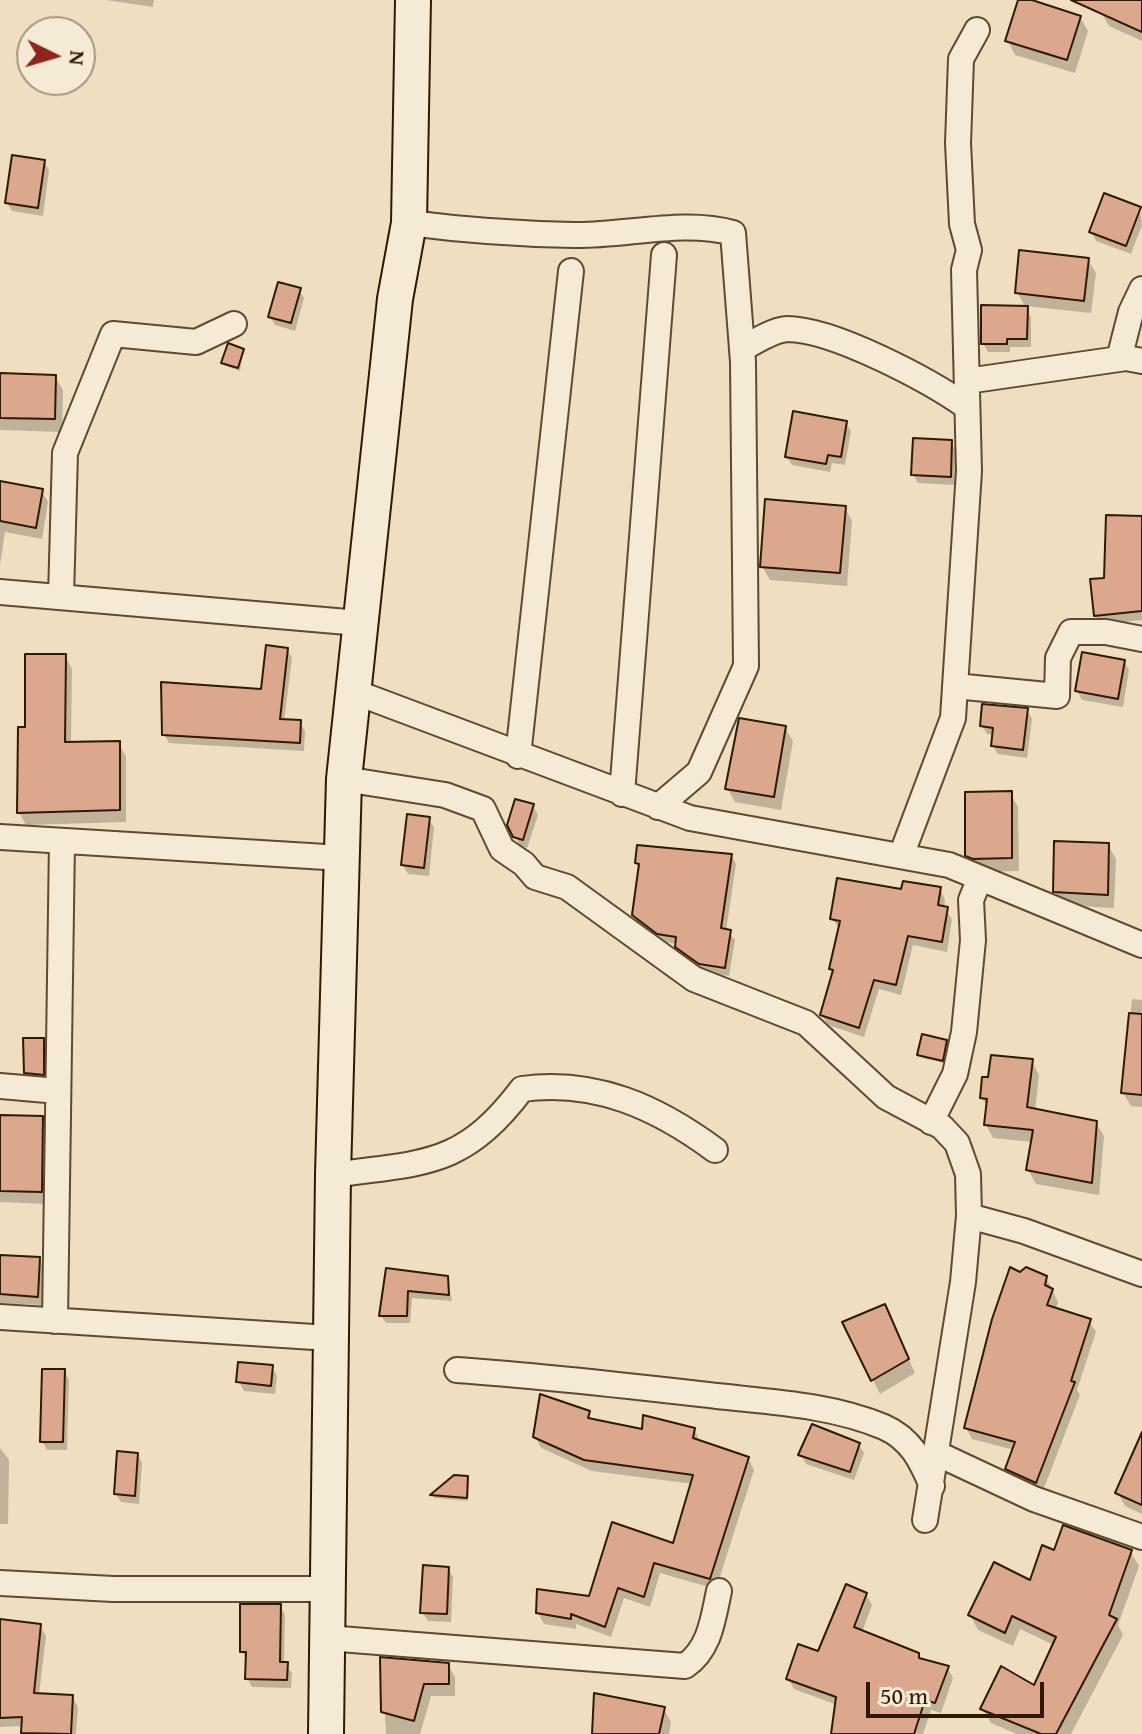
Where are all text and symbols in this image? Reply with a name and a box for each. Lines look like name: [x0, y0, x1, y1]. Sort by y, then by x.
north arrow: [16, 16, 96, 96]
text: N: [61, 49, 94, 67]
scale bar: [870, 1666, 1048, 1716]
text: 50 m: [880, 1678, 928, 1713]

